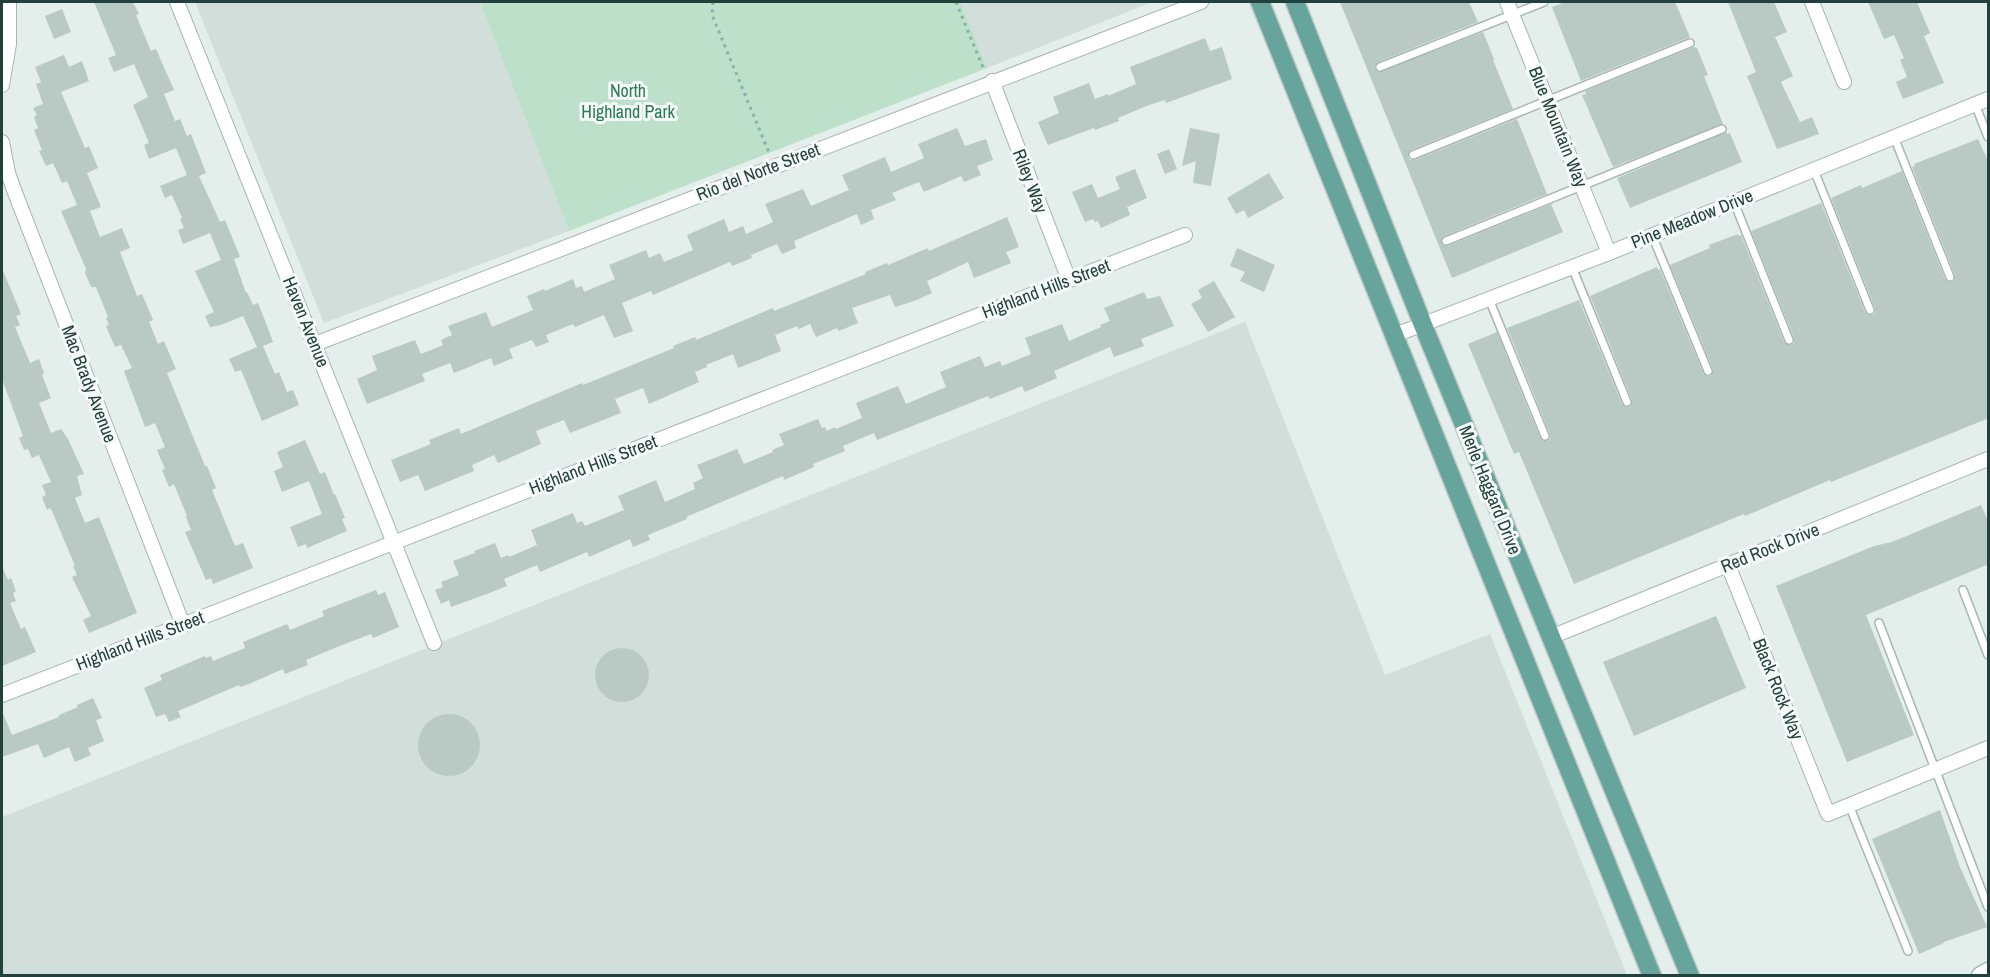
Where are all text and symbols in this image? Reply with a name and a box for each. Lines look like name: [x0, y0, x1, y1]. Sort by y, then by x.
street label: Blue Mountain Way: [1523, 63, 1594, 192]
park label: North Highland Park: [581, 78, 675, 124]
street label: Rio del Norte Street: [692, 136, 823, 207]
street label: Riley Way: [1007, 145, 1054, 217]
street label: Pine Meadow Drive: [1627, 183, 1757, 254]
street label: Highland Hills Street: [978, 253, 1113, 324]
street label: Haven Avenue: [277, 273, 336, 371]
street label: Mac Brady Avenue: [56, 322, 123, 446]
street label: Merle Haggard Drive: [1453, 422, 1528, 558]
street label: Highland Hills Street: [525, 429, 660, 500]
street label: Red Rock Drive: [1717, 516, 1823, 579]
street label: Highland Hills Street: [72, 605, 207, 676]
street label: Black Rock Way: [1747, 635, 1810, 744]

